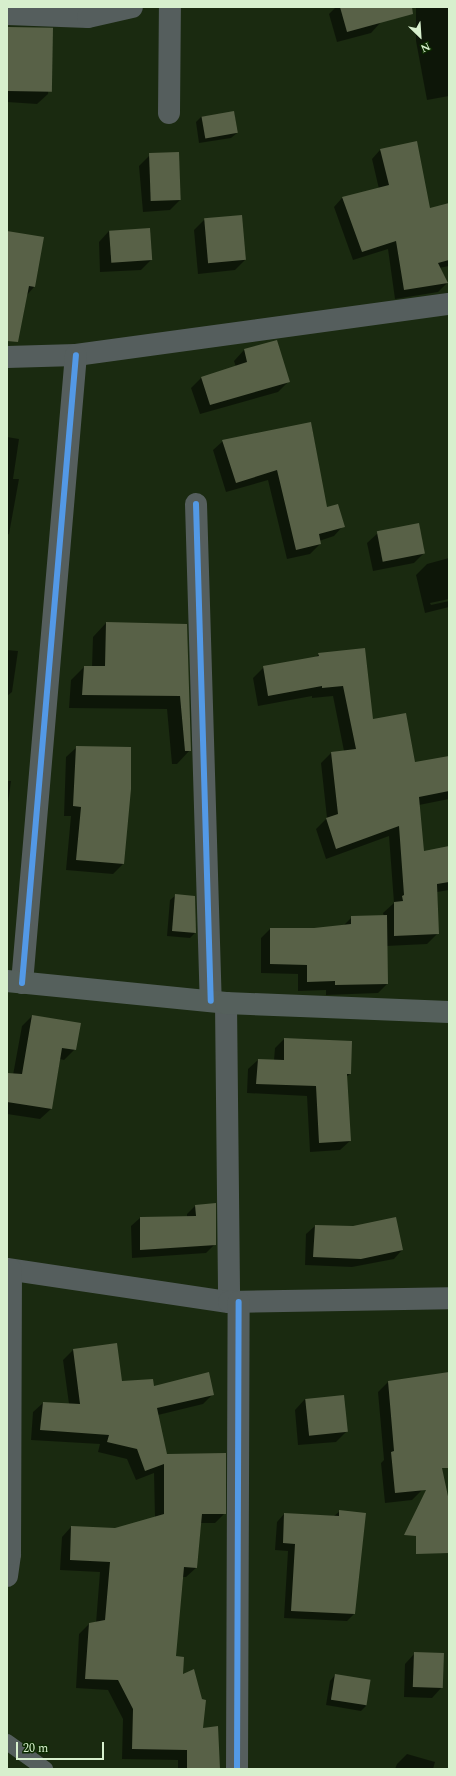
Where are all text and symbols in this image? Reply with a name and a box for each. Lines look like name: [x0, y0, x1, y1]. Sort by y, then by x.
north arrow: [400, 16, 440, 56]
text: N: [418, 38, 433, 57]
scale bar: [18, 1734, 106, 1760]
text: 20 m: [23, 1739, 48, 1758]

